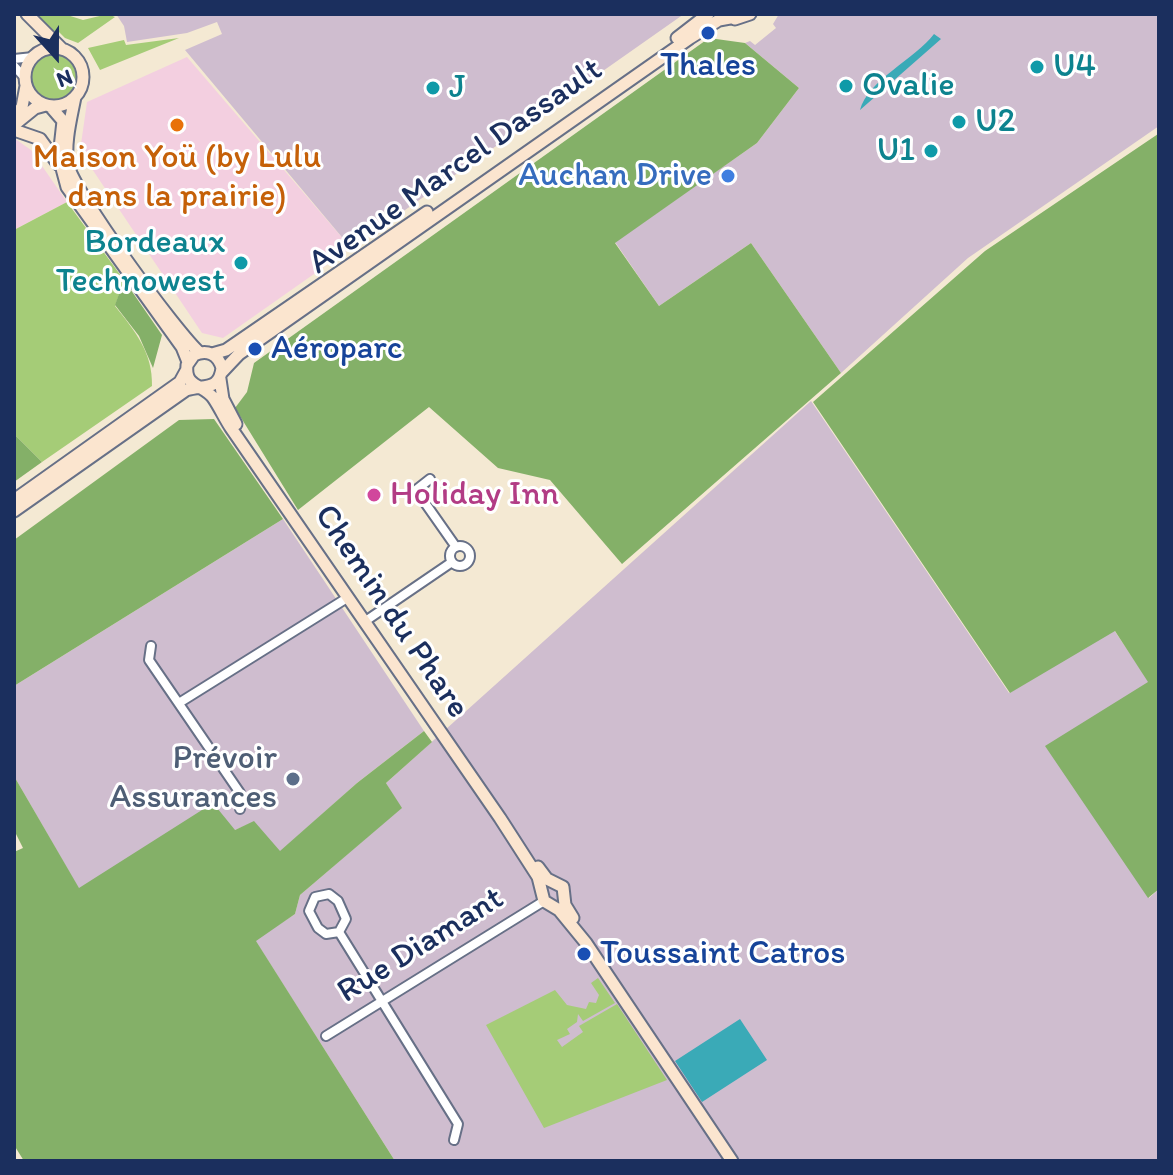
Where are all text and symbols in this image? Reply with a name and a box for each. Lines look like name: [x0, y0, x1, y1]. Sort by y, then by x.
north arrow: [16, 16, 96, 96]
marker: Thales: [699, 24, 717, 42]
place label: Thales: [660, 46, 756, 86]
place label: U4: [1053, 47, 1096, 87]
street label: Avenue Marcel Dassault: [301, 50, 611, 284]
marker: U4: [1028, 58, 1046, 76]
text: N: [53, 64, 77, 94]
place label: Ovalie: [862, 66, 955, 106]
place label: J: [449, 68, 466, 108]
marker: Ovalie: [837, 77, 855, 95]
marker: J: [424, 79, 442, 97]
place label: U2: [975, 102, 1015, 142]
marker: U2: [950, 113, 968, 131]
marker: Maison Yoü (by Lulu dans la prairie): [168, 116, 186, 134]
place label: U1: [877, 131, 915, 171]
place label: Maison Yoü (by Lulu dans la prairie): [33, 138, 321, 218]
marker: U1: [922, 142, 940, 160]
place label: Auchan Drive: [518, 156, 712, 196]
marker: Auchan Drive: [719, 167, 737, 185]
place label: Bordeaux Technowest: [56, 223, 225, 302]
marker: Bordeaux Technowest: [232, 254, 250, 272]
place label: Aéroparc: [271, 329, 403, 369]
marker: Aéroparc: [246, 340, 264, 358]
place label: Holiday Inn: [390, 475, 559, 515]
marker: Holiday Inn: [365, 486, 383, 504]
street label: Chemin du Phare: [304, 497, 478, 727]
place label: Prévoir Assurances: [110, 739, 277, 818]
marker: Prévoir Assurances: [284, 770, 302, 788]
street label: Rue Diamant: [330, 879, 512, 1013]
place label: Toussaint Catros: [600, 934, 846, 974]
marker: Toussaint Catros: [575, 945, 593, 963]

